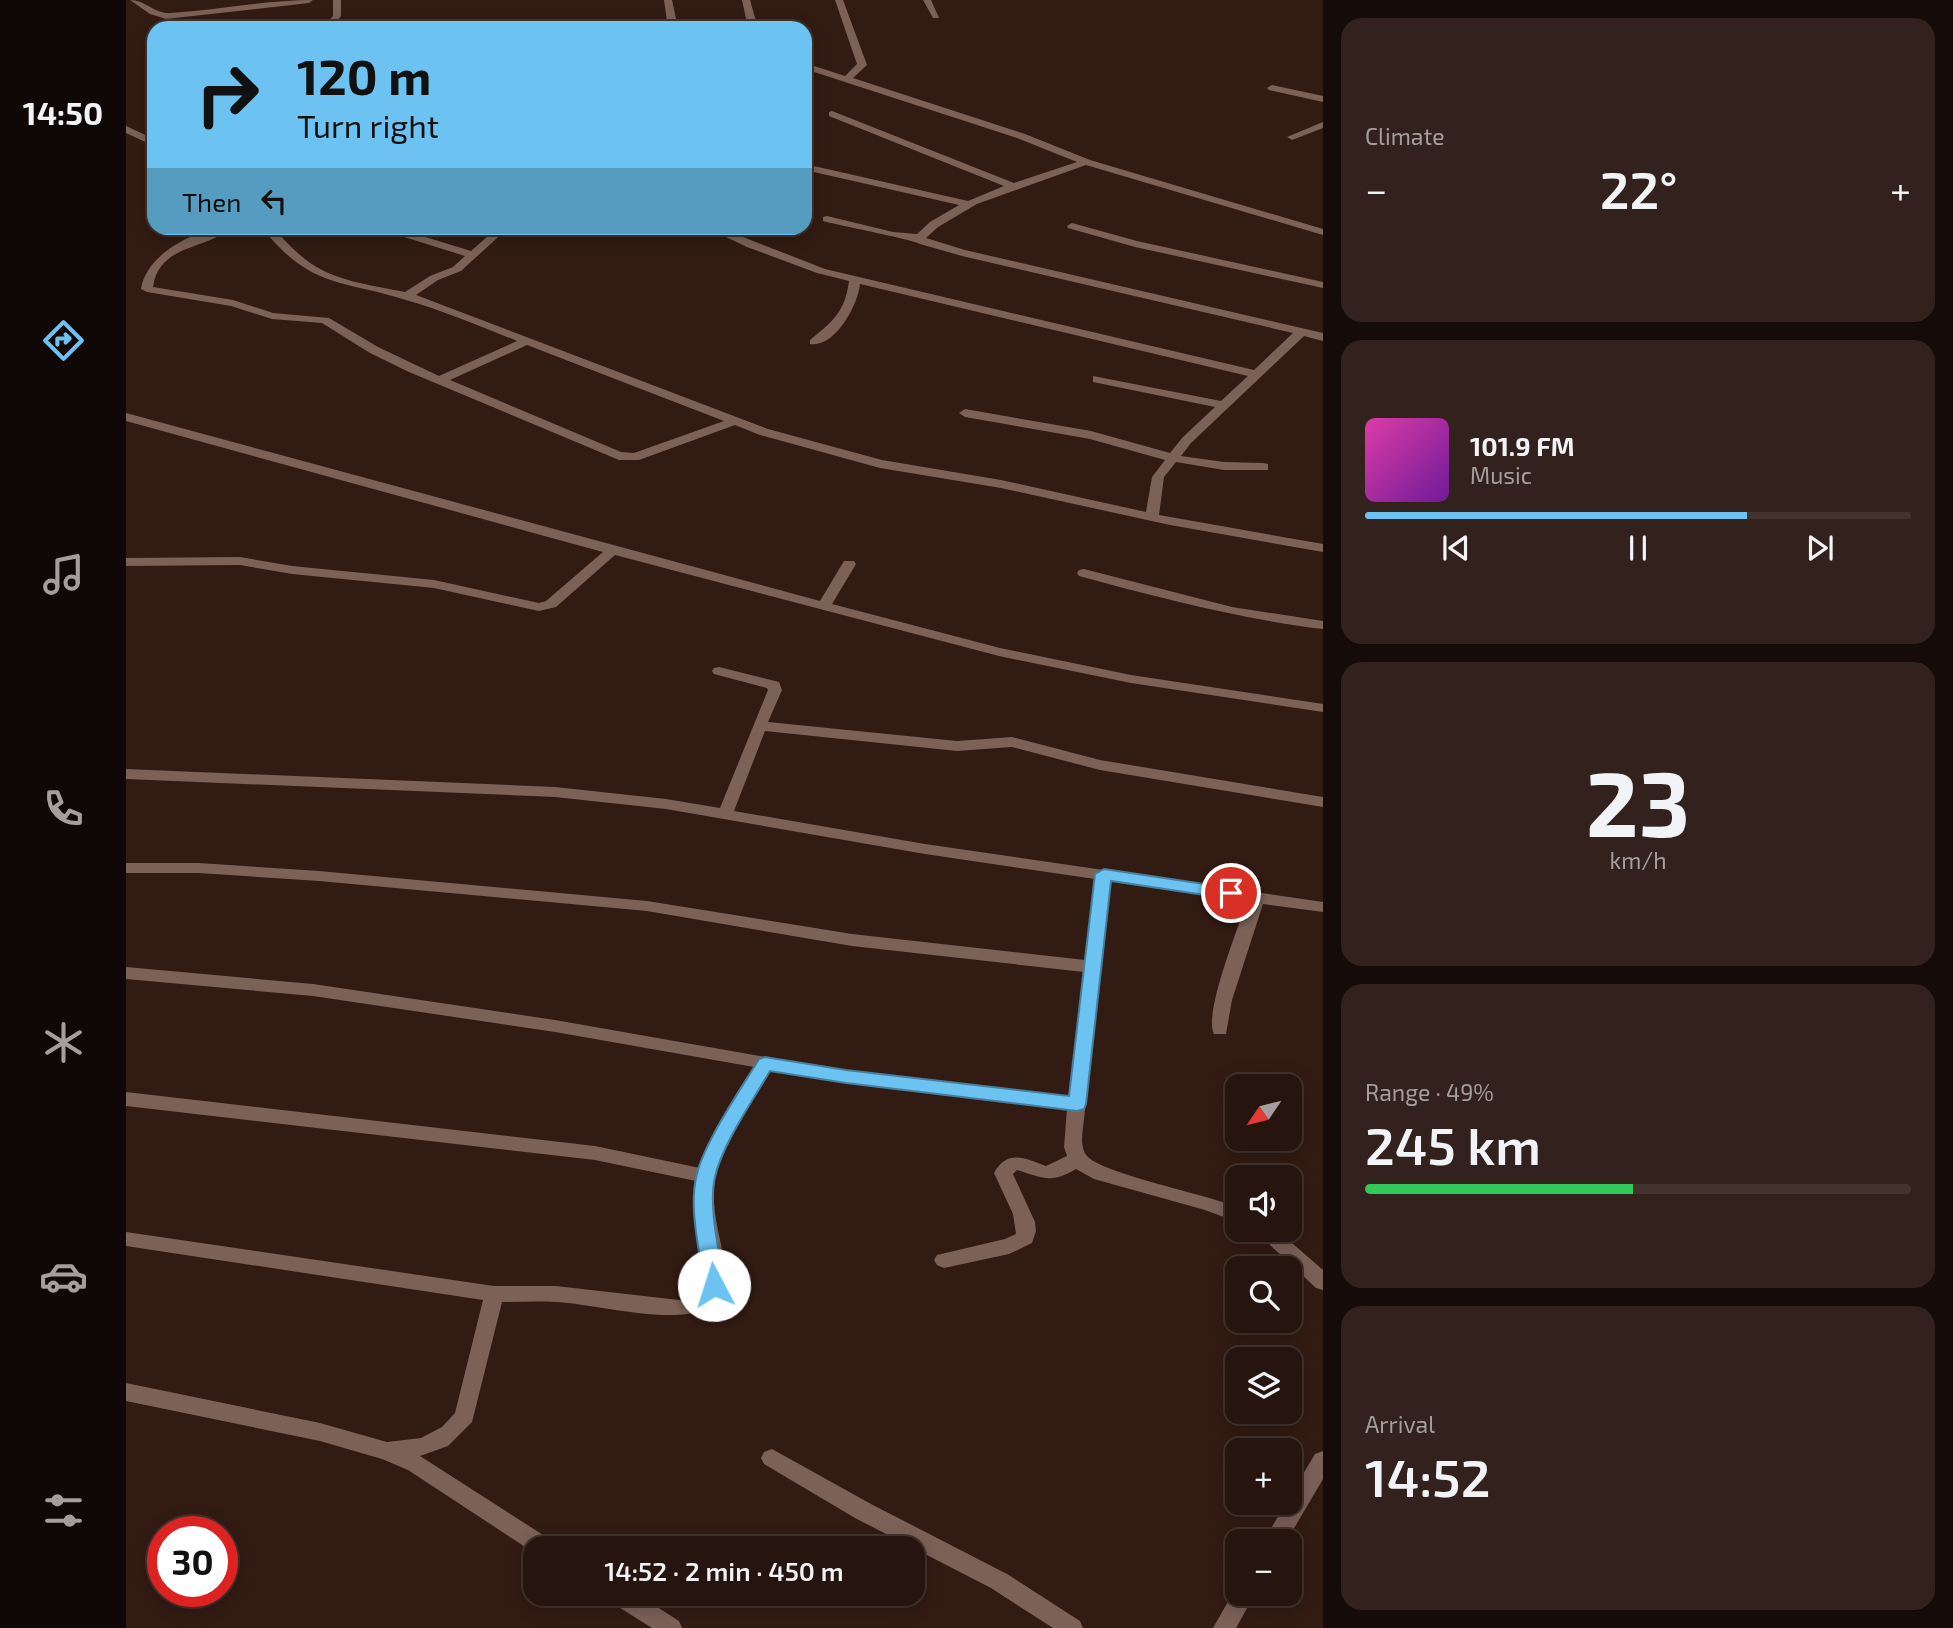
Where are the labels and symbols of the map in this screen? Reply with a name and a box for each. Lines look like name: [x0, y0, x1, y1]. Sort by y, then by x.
pin: [1201, 863, 1261, 923]
north arrow: [1225, 1074, 1302, 1152]
position arrow: [677, 1248, 751, 1322]
speed limit sign: 30: [147, 1516, 238, 1607]

